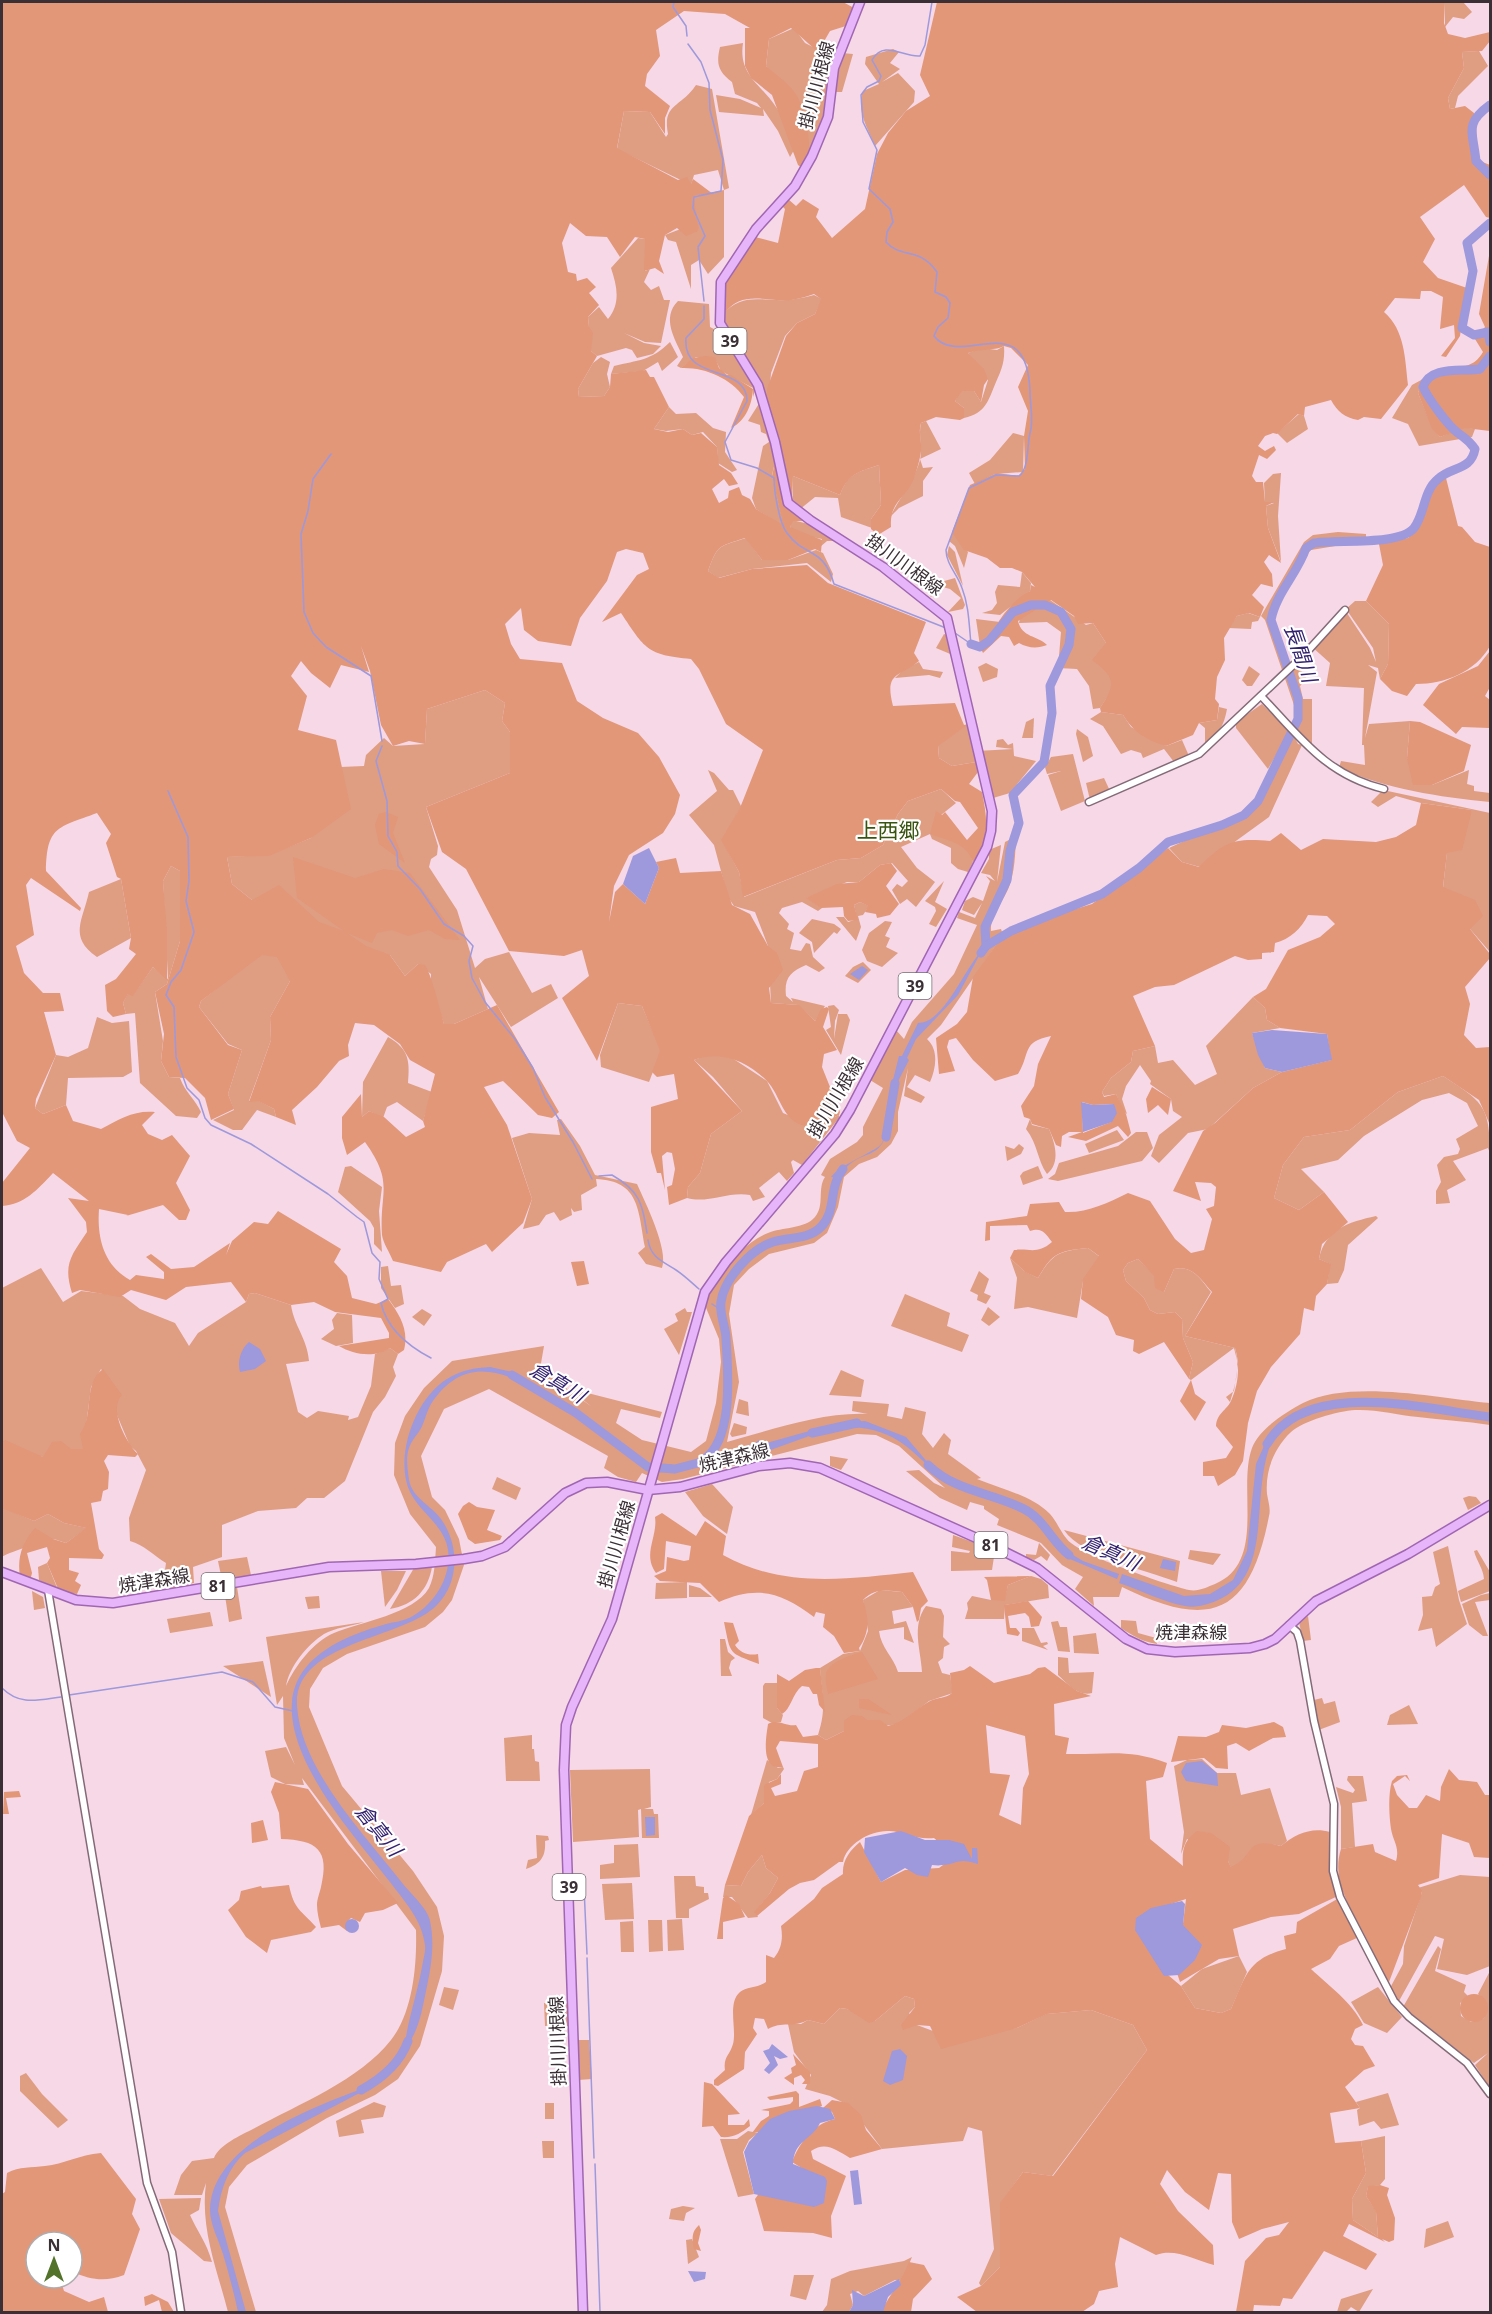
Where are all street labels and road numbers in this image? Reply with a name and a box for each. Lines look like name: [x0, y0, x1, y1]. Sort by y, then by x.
street label: 掛川川根線: [793, 38, 839, 132]
road number: 39: [714, 328, 746, 354]
street label: 掛川川根線: [862, 528, 948, 600]
road number: 39: [898, 973, 932, 999]
street label: 掛川川根線: [802, 1052, 868, 1142]
street label: 焼津森線: [696, 1437, 772, 1477]
street label: 掛川川根線: [592, 1497, 640, 1591]
road number: 81: [974, 1532, 1008, 1558]
street label: 焼津森線: [117, 1563, 191, 1597]
road number: 81: [202, 1573, 234, 1599]
street label: 焼津森線: [1155, 1620, 1227, 1644]
road number: 39: [552, 1874, 586, 1900]
street label: 掛川川根線: [543, 1996, 571, 2086]

